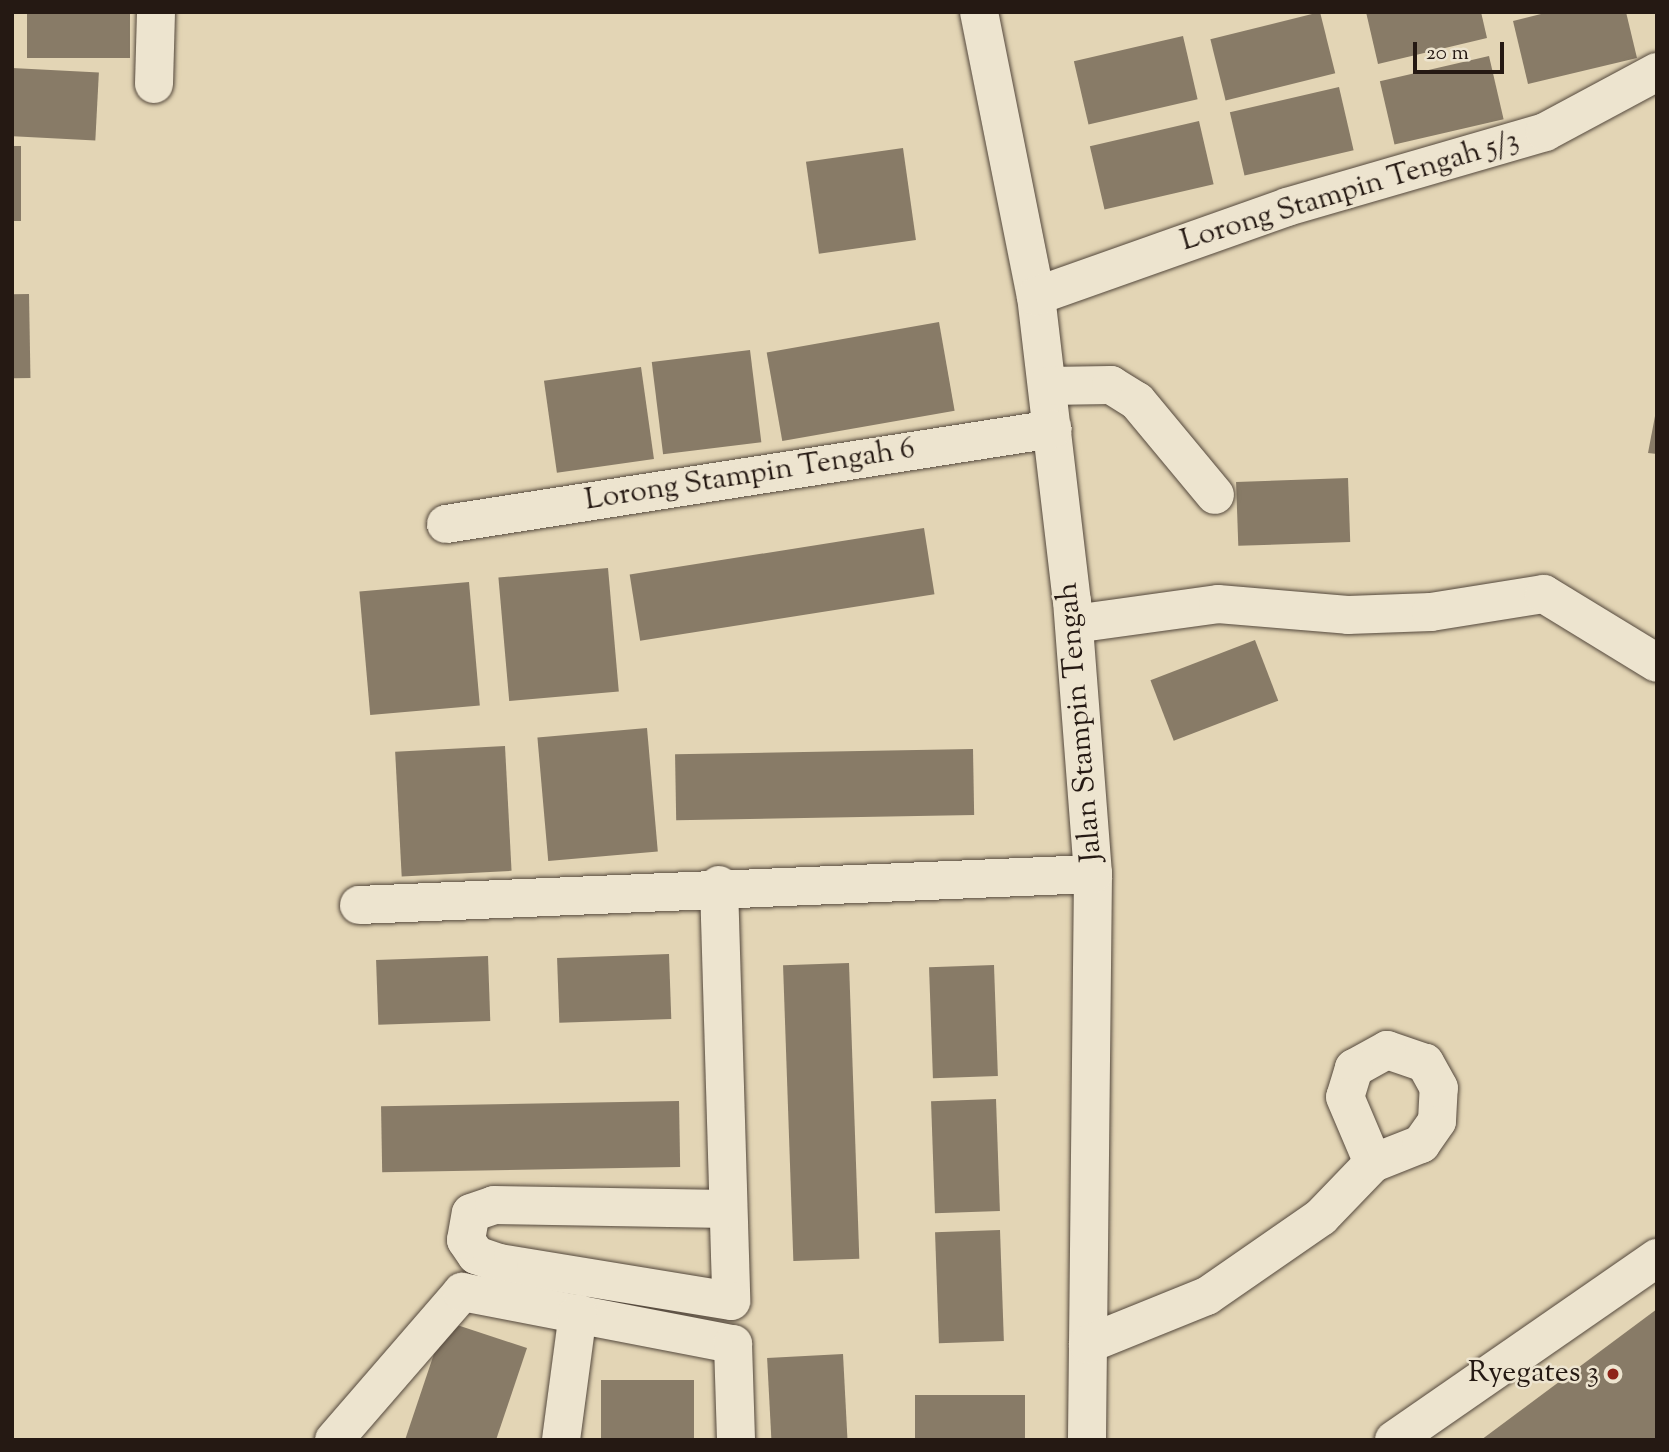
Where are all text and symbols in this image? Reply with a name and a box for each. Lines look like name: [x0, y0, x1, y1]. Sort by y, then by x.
scale bar: [1417, 28, 1508, 72]
text: 20 m: [1426, 39, 1469, 69]
street label: Lorong Stampin Tengah 5/3: [1177, 123, 1523, 261]
street label: Lorong Stampin Tengah 6: [582, 432, 918, 520]
street label: Jalan Stampin Tengah: [1051, 581, 1111, 863]
place label: Ryegates 3: [1468, 1356, 1599, 1392]
marker: Ryegates 3: [1605, 1366, 1621, 1382]

